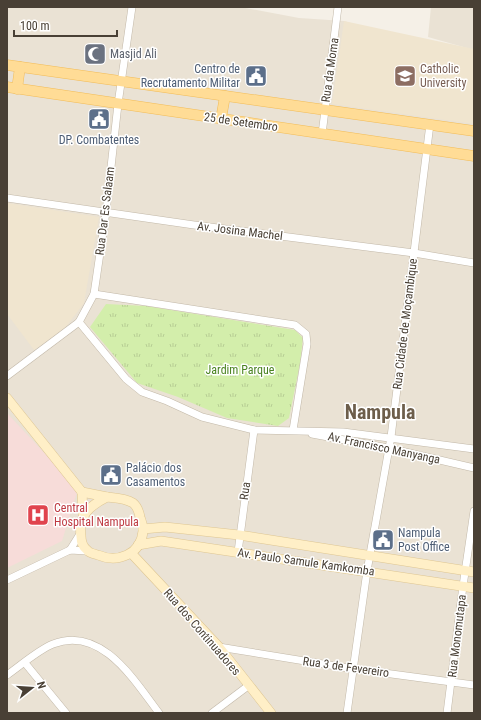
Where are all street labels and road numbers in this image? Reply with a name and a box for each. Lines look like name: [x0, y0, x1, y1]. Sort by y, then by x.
street label: Rua da Moma: [319, 37, 341, 103]
street label: 25 de Setembro: [203, 110, 279, 134]
street label: Rua Dar Es Salaam: [93, 166, 117, 256]
street label: Av. Josina Machel: [196, 219, 284, 243]
street label: Rua Cidade de Moçambique: [390, 257, 420, 390]
street label: Av. Francisco Manyanga: [327, 429, 442, 467]
street label: Rua: [237, 481, 253, 501]
street label: Av. Paulo Samule Kamkomba: [237, 545, 376, 579]
street label: Rua dos Continuadores: [161, 586, 243, 678]
street label: Rua Monomutapa: [445, 594, 469, 678]
street label: Rua 3 de Fevereiro: [302, 654, 390, 680]

